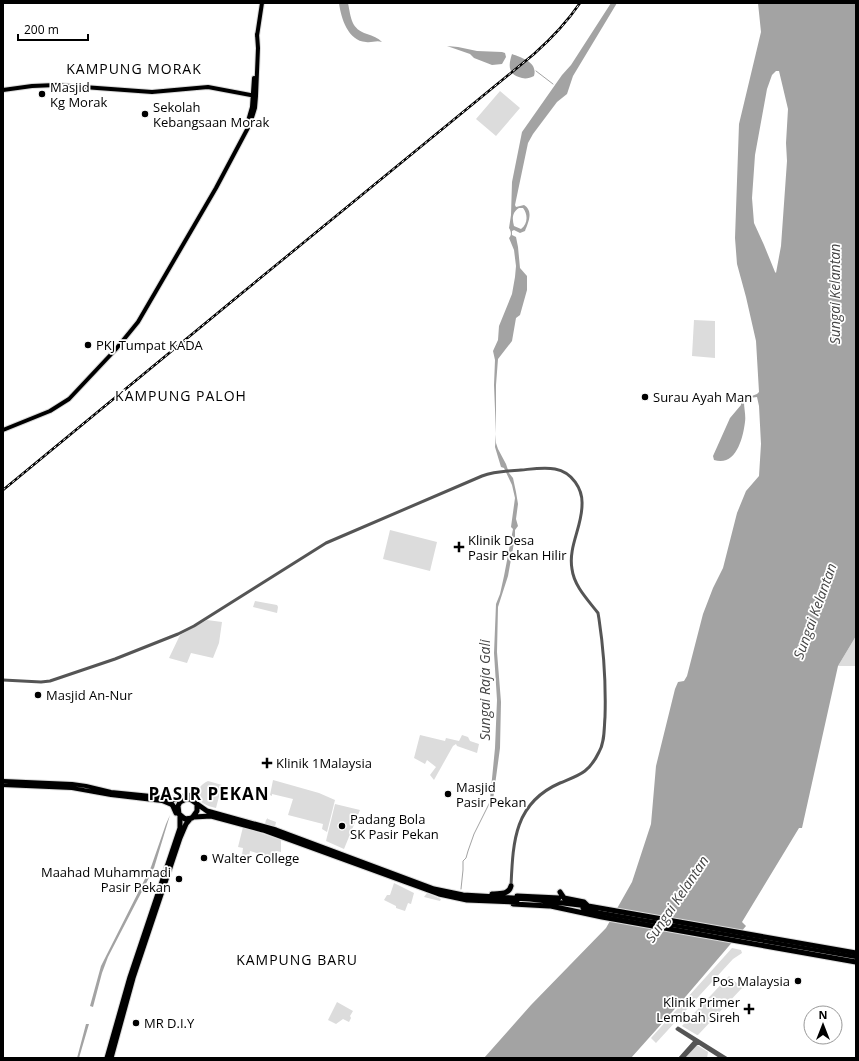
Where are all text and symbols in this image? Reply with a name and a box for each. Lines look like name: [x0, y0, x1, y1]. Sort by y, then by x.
scale bar: [18, 16, 88, 42]
text: 200 m: [24, 21, 59, 38]
district label: KAMPUNG MORAK: [66, 59, 202, 78]
place label: Masjid Kg Morak: [50, 78, 107, 111]
marker: Masjid Kg Morak: [37, 89, 47, 99]
place label: Sekolah Kebangsaan Morak: [153, 98, 270, 131]
marker: Sekolah Kebangsaan Morak: [140, 109, 150, 119]
water label: Sungai Kelantan: [825, 244, 844, 344]
place label: PKJ Tumpat KADA: [96, 336, 204, 354]
marker: PKJ Tumpat KADA: [83, 340, 93, 350]
district label: KAMPUNG PALOH: [115, 386, 247, 405]
place label: Surau Ayah Man: [653, 388, 752, 406]
marker: Surau Ayah Man: [640, 392, 650, 402]
place label: Klinik Desa Pasir Pekan Hilir: [468, 531, 567, 564]
marker: Klinik Desa Pasir Pekan Hilir: [453, 541, 465, 553]
water label: Sungai Kelantan: [788, 560, 841, 661]
water label: Sungai Raja Gali: [475, 639, 494, 741]
place label: Masjid An-Nur: [46, 686, 133, 704]
marker: Masjid An-Nur: [33, 690, 43, 700]
place label: Klinik 1Malaysia: [276, 754, 372, 772]
marker: Klinik 1Malaysia: [261, 757, 273, 769]
place label: Masjid Pasir Pekan: [456, 778, 526, 811]
district label: PASIR PEKAN: [148, 782, 270, 805]
marker: Masjid Pasir Pekan: [443, 789, 453, 799]
place label: Padang Bola SK Pasir Pekan: [350, 810, 439, 843]
marker: Padang Bola SK Pasir Pekan: [337, 821, 347, 831]
place label: Walter College: [212, 849, 299, 867]
water label: Sungai Kelantan: [641, 852, 713, 946]
marker: Walter College: [199, 853, 209, 863]
place label: Maahad Muhammadi Pasir Pekan: [41, 863, 171, 896]
marker: Maahad Muhammadi Pasir Pekan: [174, 874, 184, 884]
district label: KAMPUNG BARU: [236, 950, 358, 969]
place label: Pos Malaysia: [712, 972, 790, 990]
marker: Pos Malaysia: [793, 976, 803, 986]
place label: Klinik Primer Lembah Sireh: [656, 993, 741, 1026]
marker: Klinik Primer Lembah Sireh: [743, 1003, 755, 1015]
north arrow: [803, 1005, 843, 1045]
text: N: [819, 1007, 827, 1022]
place label: MR D.I.Y: [144, 1014, 195, 1032]
marker: MR D.I.Y: [131, 1018, 141, 1028]

